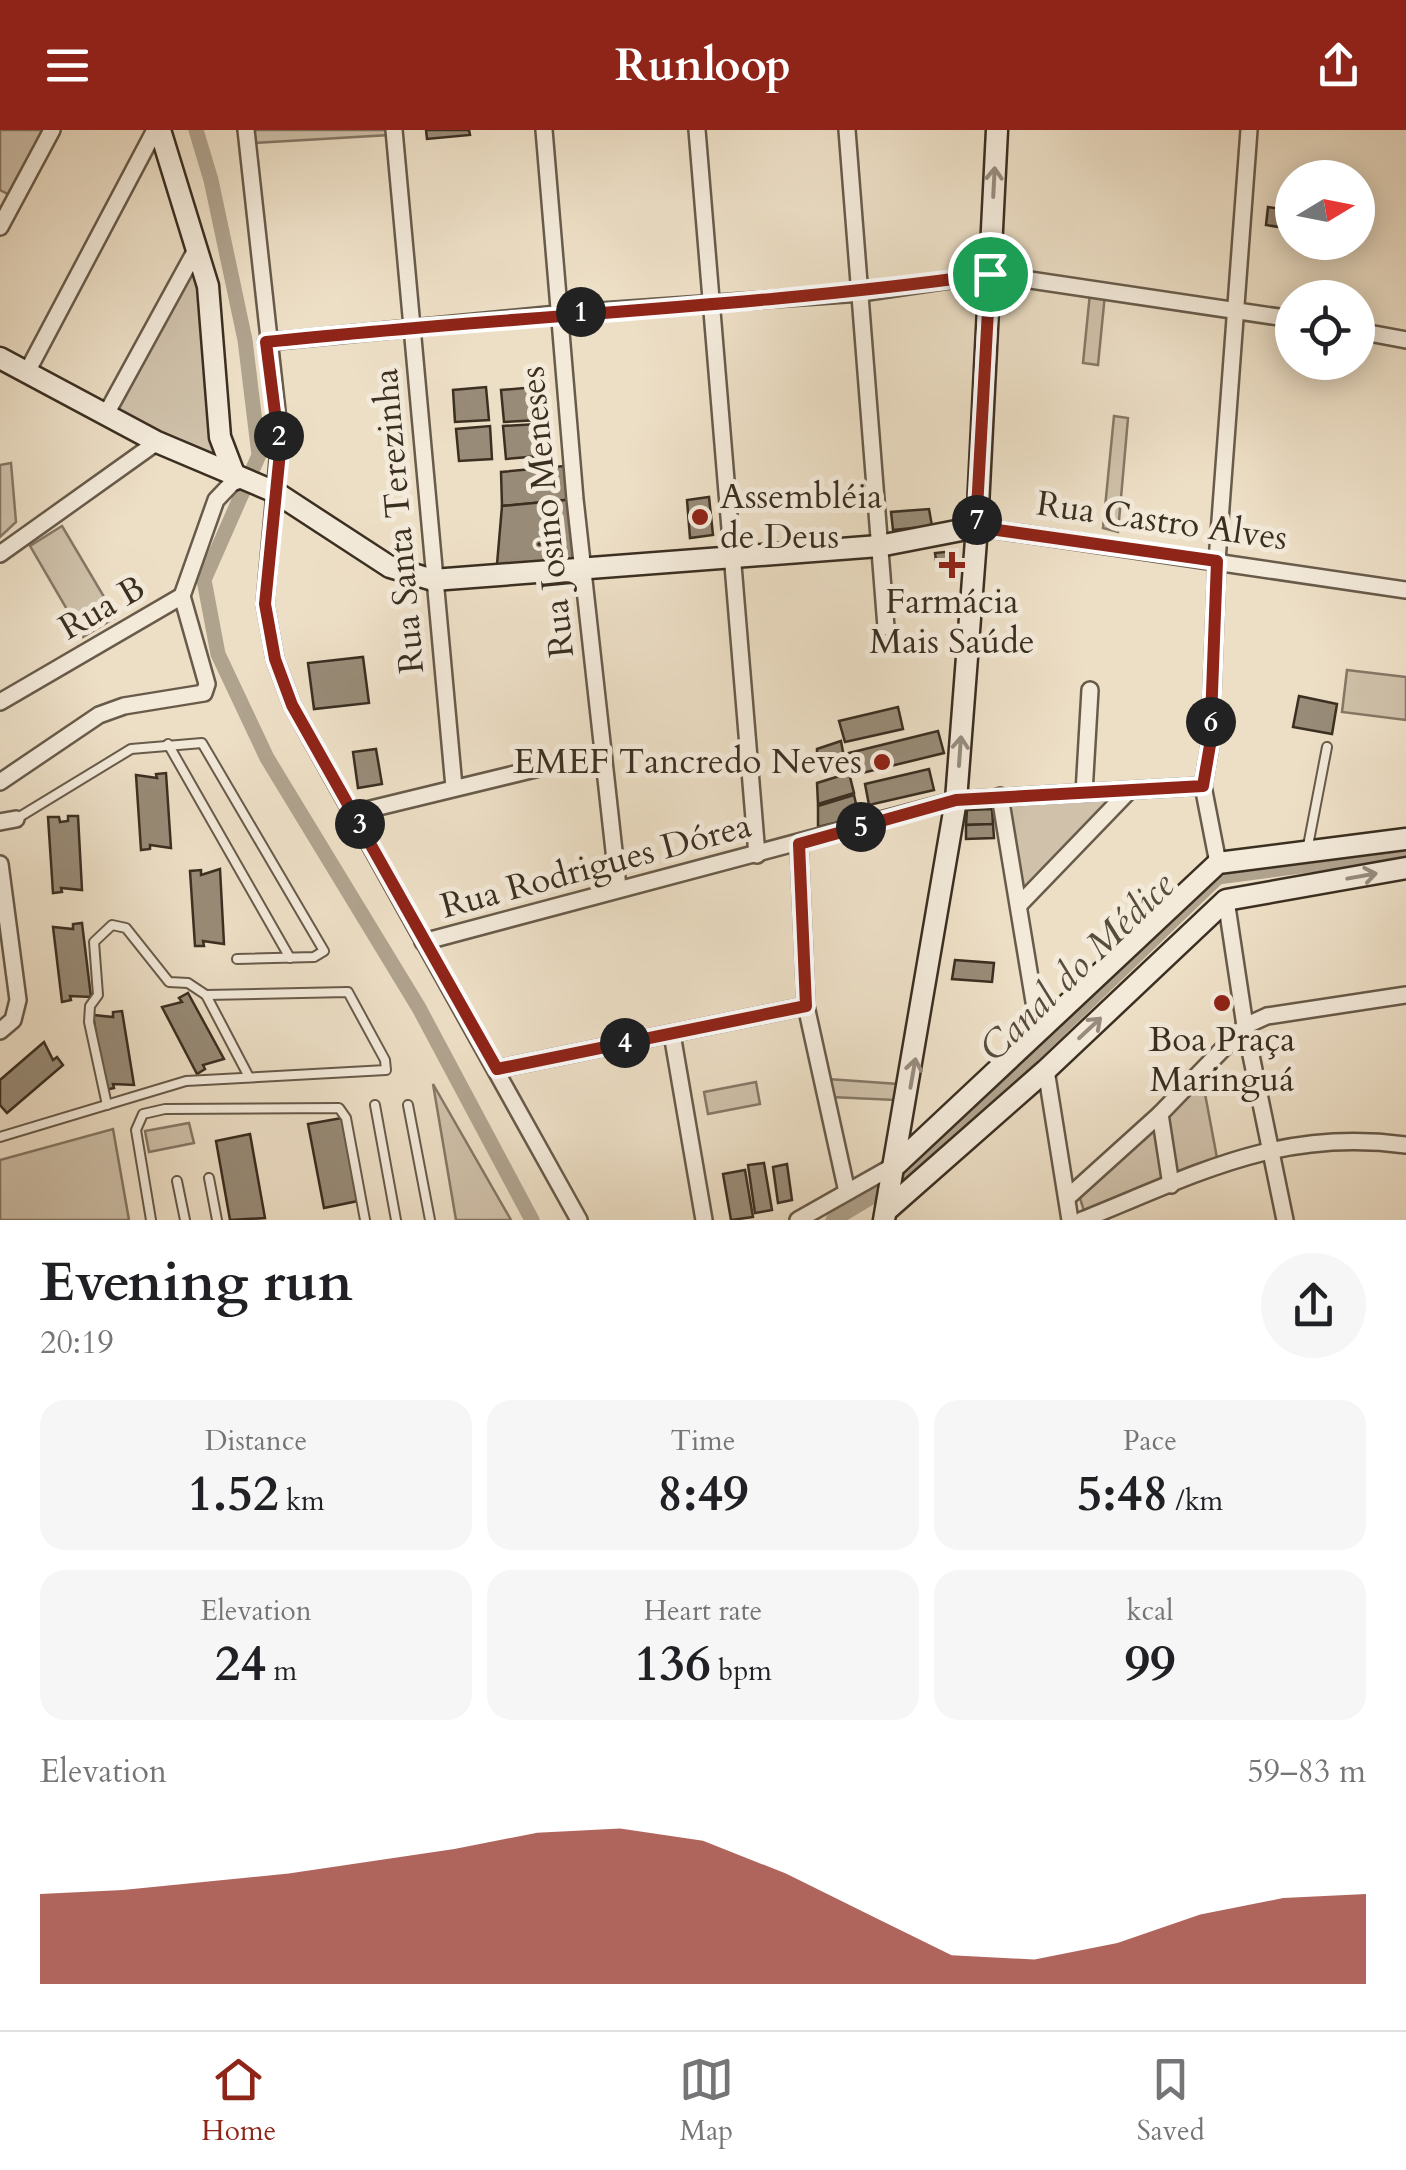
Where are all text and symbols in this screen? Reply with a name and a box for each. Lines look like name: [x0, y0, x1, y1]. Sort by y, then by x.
text: Runloop: [615, 35, 791, 96]
icon: menu: [40, 38, 95, 93]
icon: share: [1311, 38, 1366, 93]
north arrow: [1275, 160, 1375, 260]
map controls: [1275, 160, 1375, 380]
one-way arrow: [985, 167, 1004, 199]
pin: [948, 232, 1033, 317]
icon: arrive: [963, 247, 1018, 302]
button: locate: [1275, 280, 1375, 380]
pin: 1: [556, 287, 606, 337]
text: 1: [574, 293, 588, 331]
street label: Rua Josino Meneses: [508, 364, 586, 660]
street label: Rua Santa Terezinha: [362, 366, 436, 676]
pin: 2: [254, 411, 304, 461]
text: 2: [272, 417, 286, 455]
place label: Assembléia de Deus: [720, 473, 882, 561]
street label: Rua Castro Alves: [1033, 480, 1291, 562]
pin: 7: [952, 495, 1002, 545]
text: 7: [970, 501, 984, 539]
marker: Assembléia de Deus: [689, 506, 711, 528]
marker: Farmácia Mais Saúde: [941, 554, 963, 576]
street label: Rua B: [50, 564, 154, 652]
place label: Farmácia Mais Saúde: [869, 578, 1035, 666]
pin: 6: [1186, 697, 1236, 747]
text: 6: [1204, 703, 1218, 741]
one-way arrow: [951, 736, 970, 768]
place label: EMEF Tancredo Neves: [513, 738, 862, 786]
marker: EMEF Tancredo Neves: [871, 751, 893, 773]
pin: 3: [335, 799, 385, 849]
street label: Rua Rodrigues Dórea: [436, 801, 756, 931]
pin: 5: [836, 802, 886, 852]
text: 3: [353, 805, 367, 843]
text: 5: [854, 808, 868, 846]
water label: Canal do Médice: [968, 860, 1186, 1074]
one-way arrow: [1345, 866, 1378, 885]
marker: Boa Praça Maringuá: [1211, 992, 1233, 1014]
place label: Boa Praça Maringuá: [1149, 1016, 1295, 1104]
one-way arrow: [1077, 1017, 1102, 1040]
pin: 4: [600, 1018, 650, 1068]
text: 4: [618, 1024, 632, 1062]
one-way arrow: [904, 1057, 923, 1090]
text: Evening run: [40, 1246, 353, 1320]
button: share: [1261, 1253, 1366, 1358]
text: 20:19: [40, 1321, 114, 1365]
text: Distance: [205, 1422, 307, 1460]
text: Time: [671, 1422, 735, 1460]
text: Pace: [1123, 1422, 1177, 1460]
text: 1.52: [187, 1460, 279, 1528]
text: 8:49: [657, 1460, 749, 1528]
text: 5:48: [1077, 1460, 1168, 1528]
text: km: [279, 1482, 325, 1520]
text: /km: [1168, 1482, 1223, 1520]
text: Elevation: [200, 1592, 312, 1630]
text: Heart rate: [644, 1592, 762, 1630]
text: kcal: [1127, 1592, 1173, 1630]
text: 24: [215, 1630, 266, 1698]
text: 136: [634, 1630, 711, 1698]
text: 99: [1124, 1630, 1176, 1698]
text: m: [266, 1652, 297, 1690]
text: bpm: [711, 1652, 772, 1690]
text: Elevation: [40, 1750, 167, 1794]
text: 59–83 m: [1247, 1750, 1366, 1794]
tab: Home: [201, 2052, 276, 2150]
tab: Map: [679, 2052, 734, 2150]
tab: Saved: [1137, 2052, 1205, 2150]

